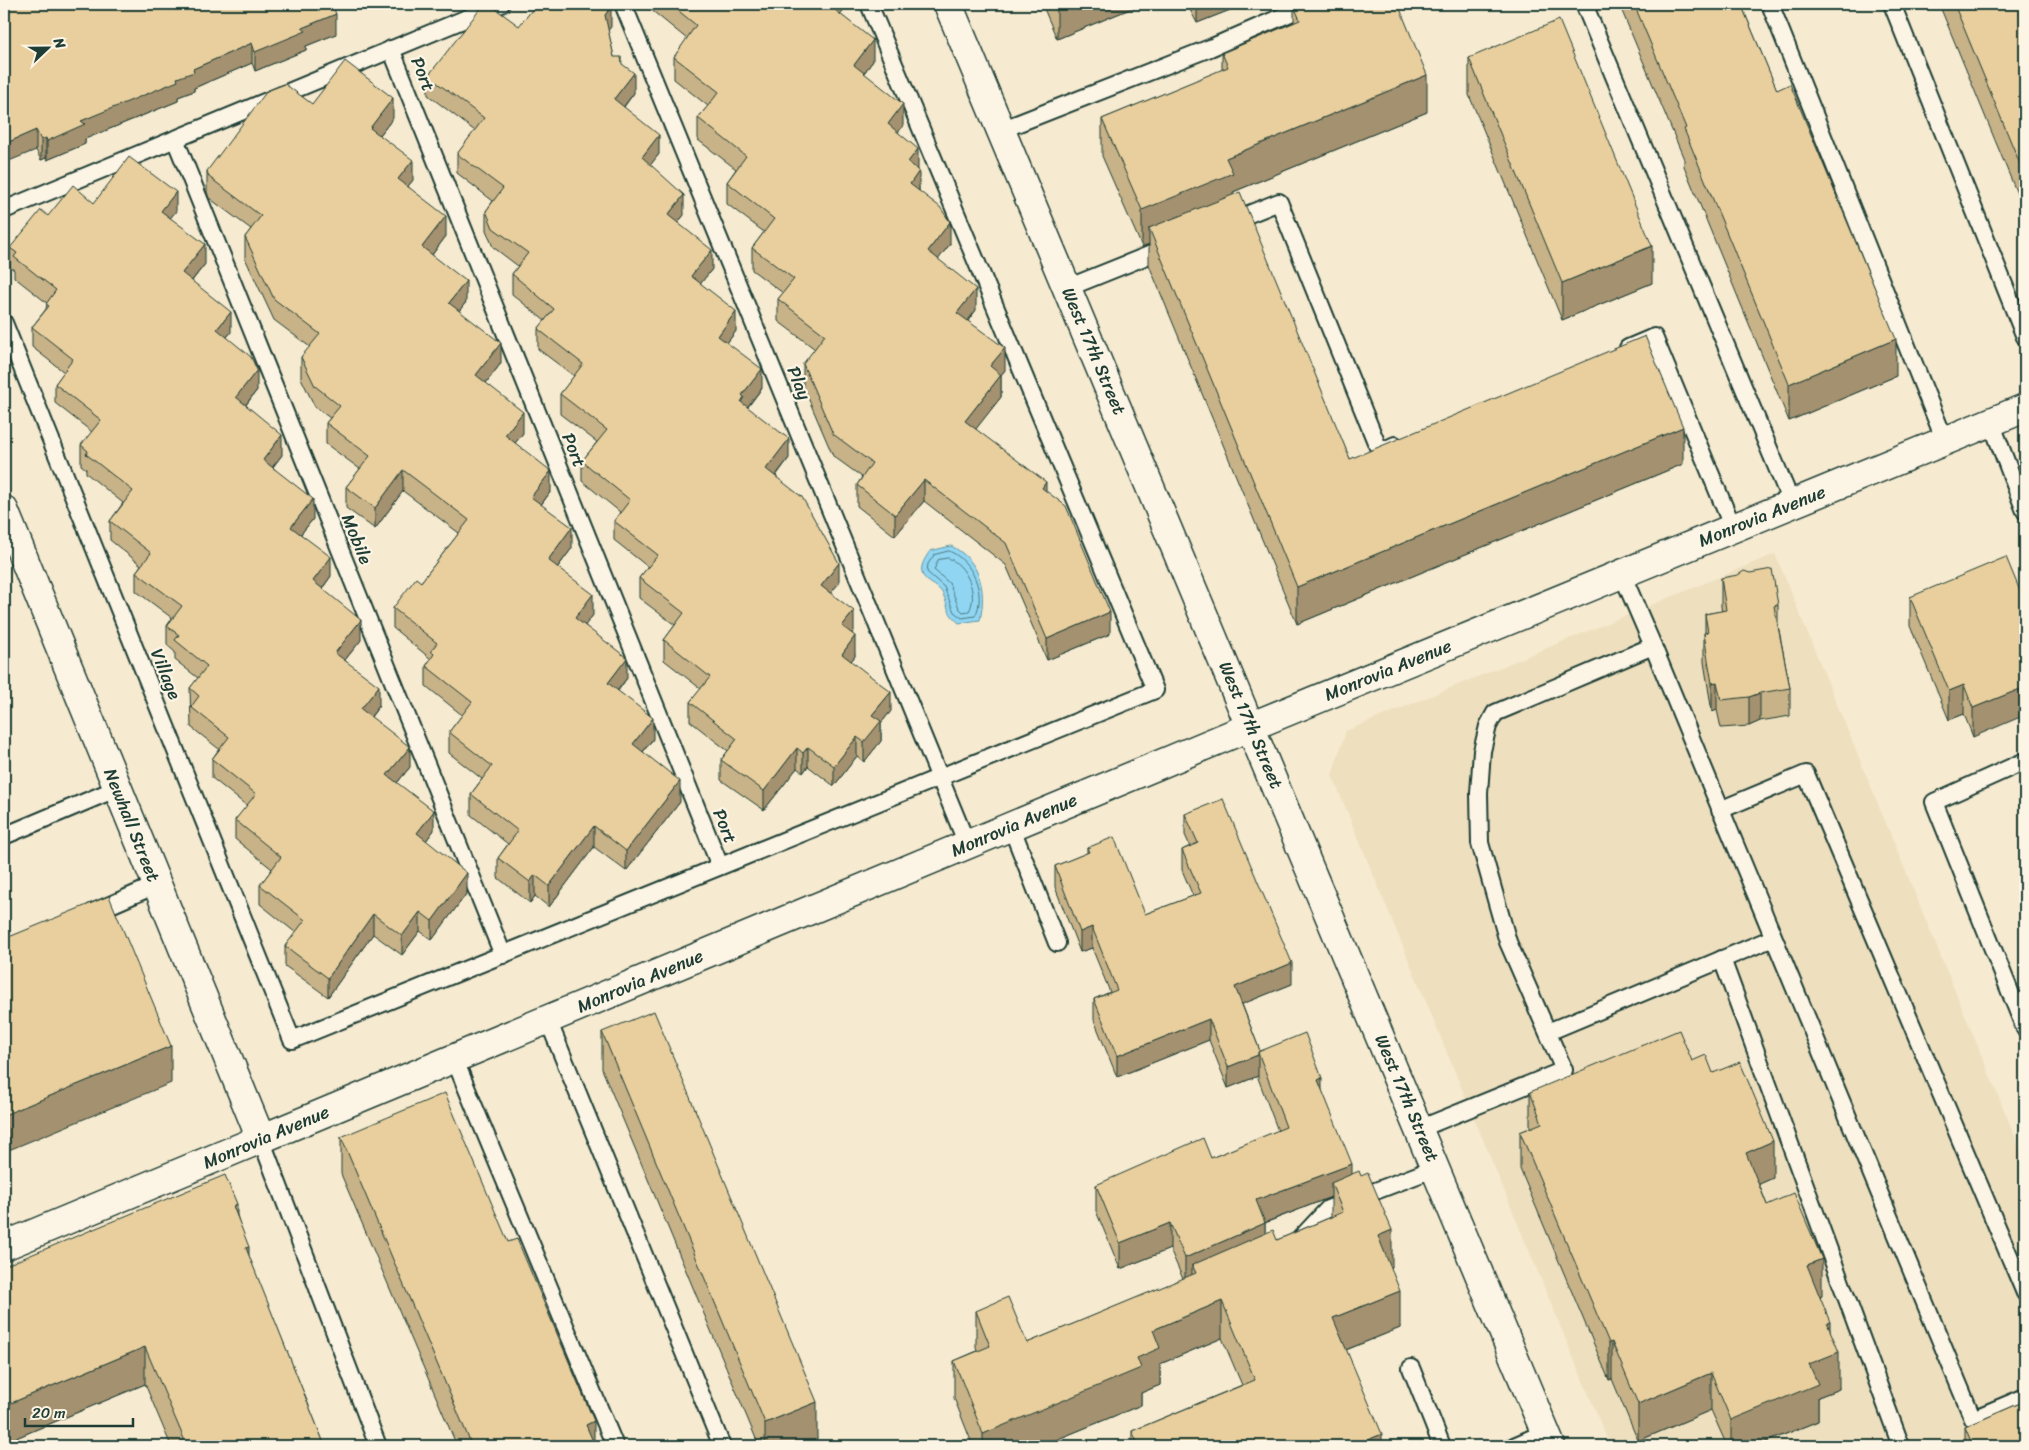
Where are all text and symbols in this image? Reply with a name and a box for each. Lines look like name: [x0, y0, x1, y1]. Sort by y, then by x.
north arrow: [22, 22, 72, 72]
text: N: [46, 33, 73, 53]
street label: Port: [402, 52, 444, 96]
street label: West 17th Street: [1053, 282, 1135, 420]
street label: Play: [778, 361, 821, 406]
street label: Port: [553, 428, 595, 472]
street label: Monrovia Avenue: [1693, 476, 1831, 556]
street label: Mobile: [332, 509, 382, 570]
street label: Monrovia Avenue: [1319, 630, 1457, 710]
street label: Village: [141, 644, 191, 705]
street label: West 17th Street: [1210, 656, 1292, 794]
street label: Newhall Street: [95, 763, 169, 887]
street label: Monrovia Avenue: [946, 784, 1082, 866]
street label: Port: [704, 804, 746, 848]
street label: Monrovia Avenue: [572, 940, 708, 1022]
street label: West 17th Street: [1366, 1029, 1448, 1167]
street label: Monrovia Avenue: [198, 1096, 334, 1178]
scale bar: [25, 1395, 132, 1427]
text: 20 m: [32, 1400, 66, 1426]

